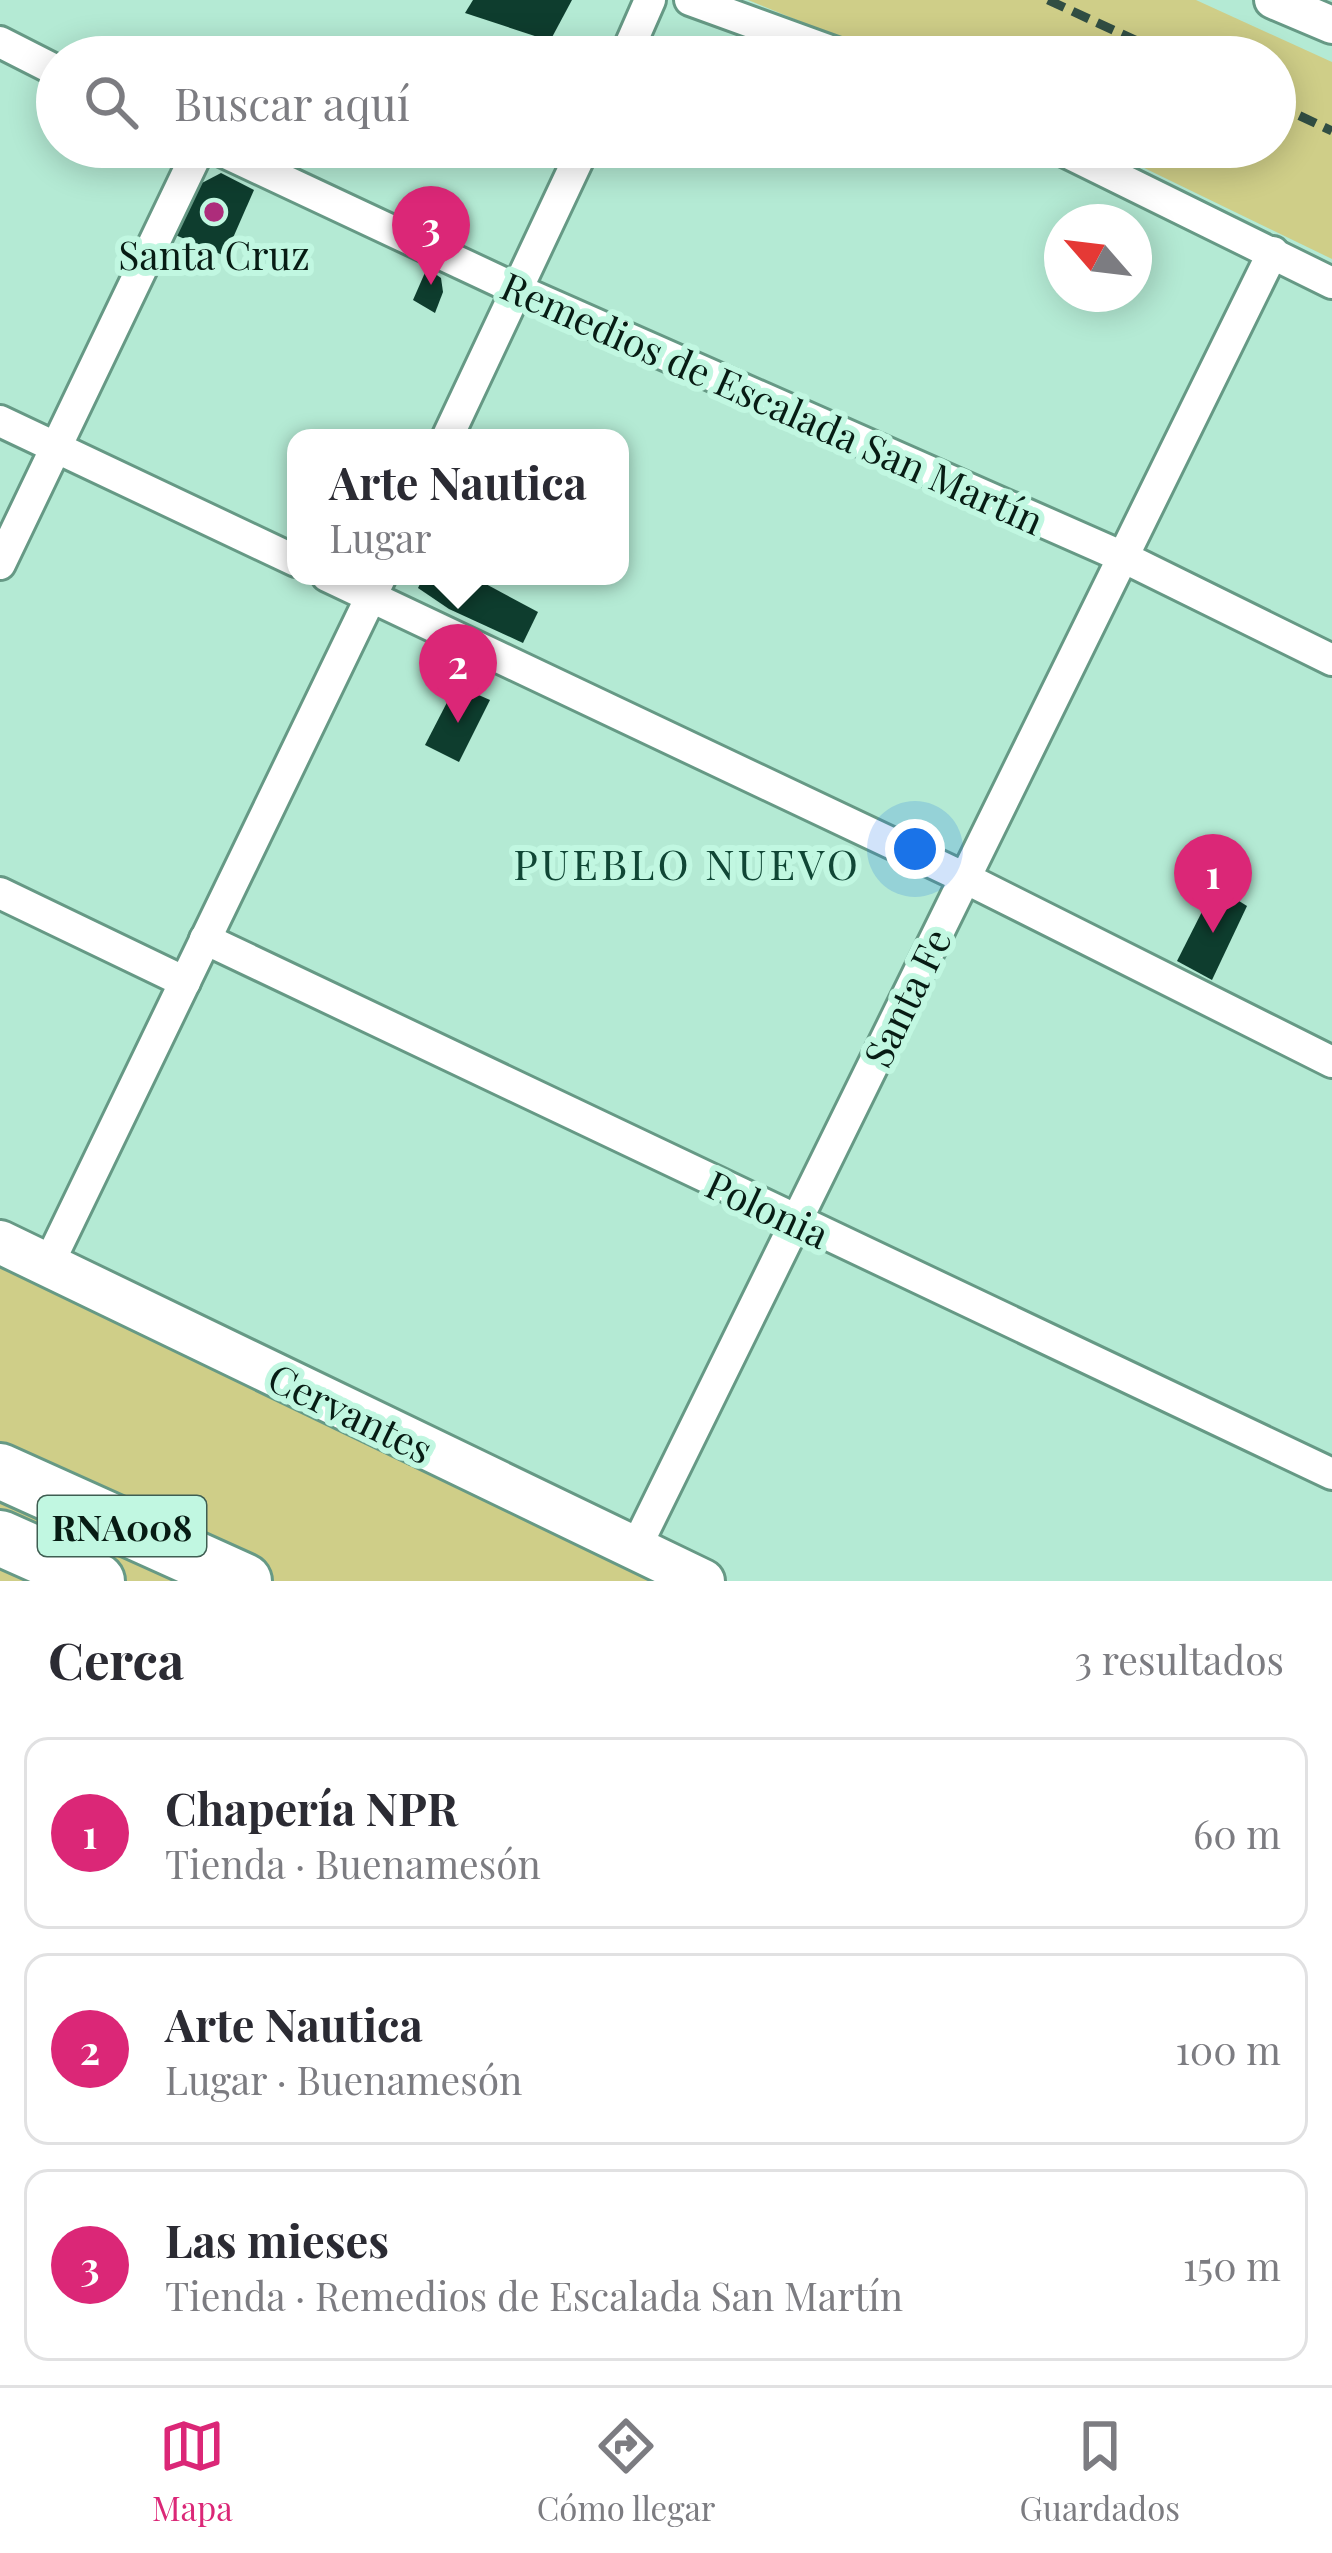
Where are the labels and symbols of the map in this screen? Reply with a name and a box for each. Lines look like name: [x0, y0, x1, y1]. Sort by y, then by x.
pin: 3: [392, 186, 470, 285]
marker: Santa Cruz: [201, 199, 227, 225]
north arrow: [1044, 204, 1152, 312]
place label: Santa Cruz: [118, 228, 310, 280]
street label: Remedios de Escalada San Martín: [494, 259, 1052, 545]
pin: 2: [419, 624, 497, 723]
your location: [885, 819, 945, 879]
pin: 1: [1174, 834, 1252, 933]
district label: PUEBLO NUEVO: [513, 835, 861, 891]
street label: Santa Fe: [850, 919, 962, 1075]
street label: Polonia: [698, 1157, 838, 1259]
street label: Cervantes: [260, 1350, 442, 1474]
road number: RNA008: [38, 1496, 206, 1556]

